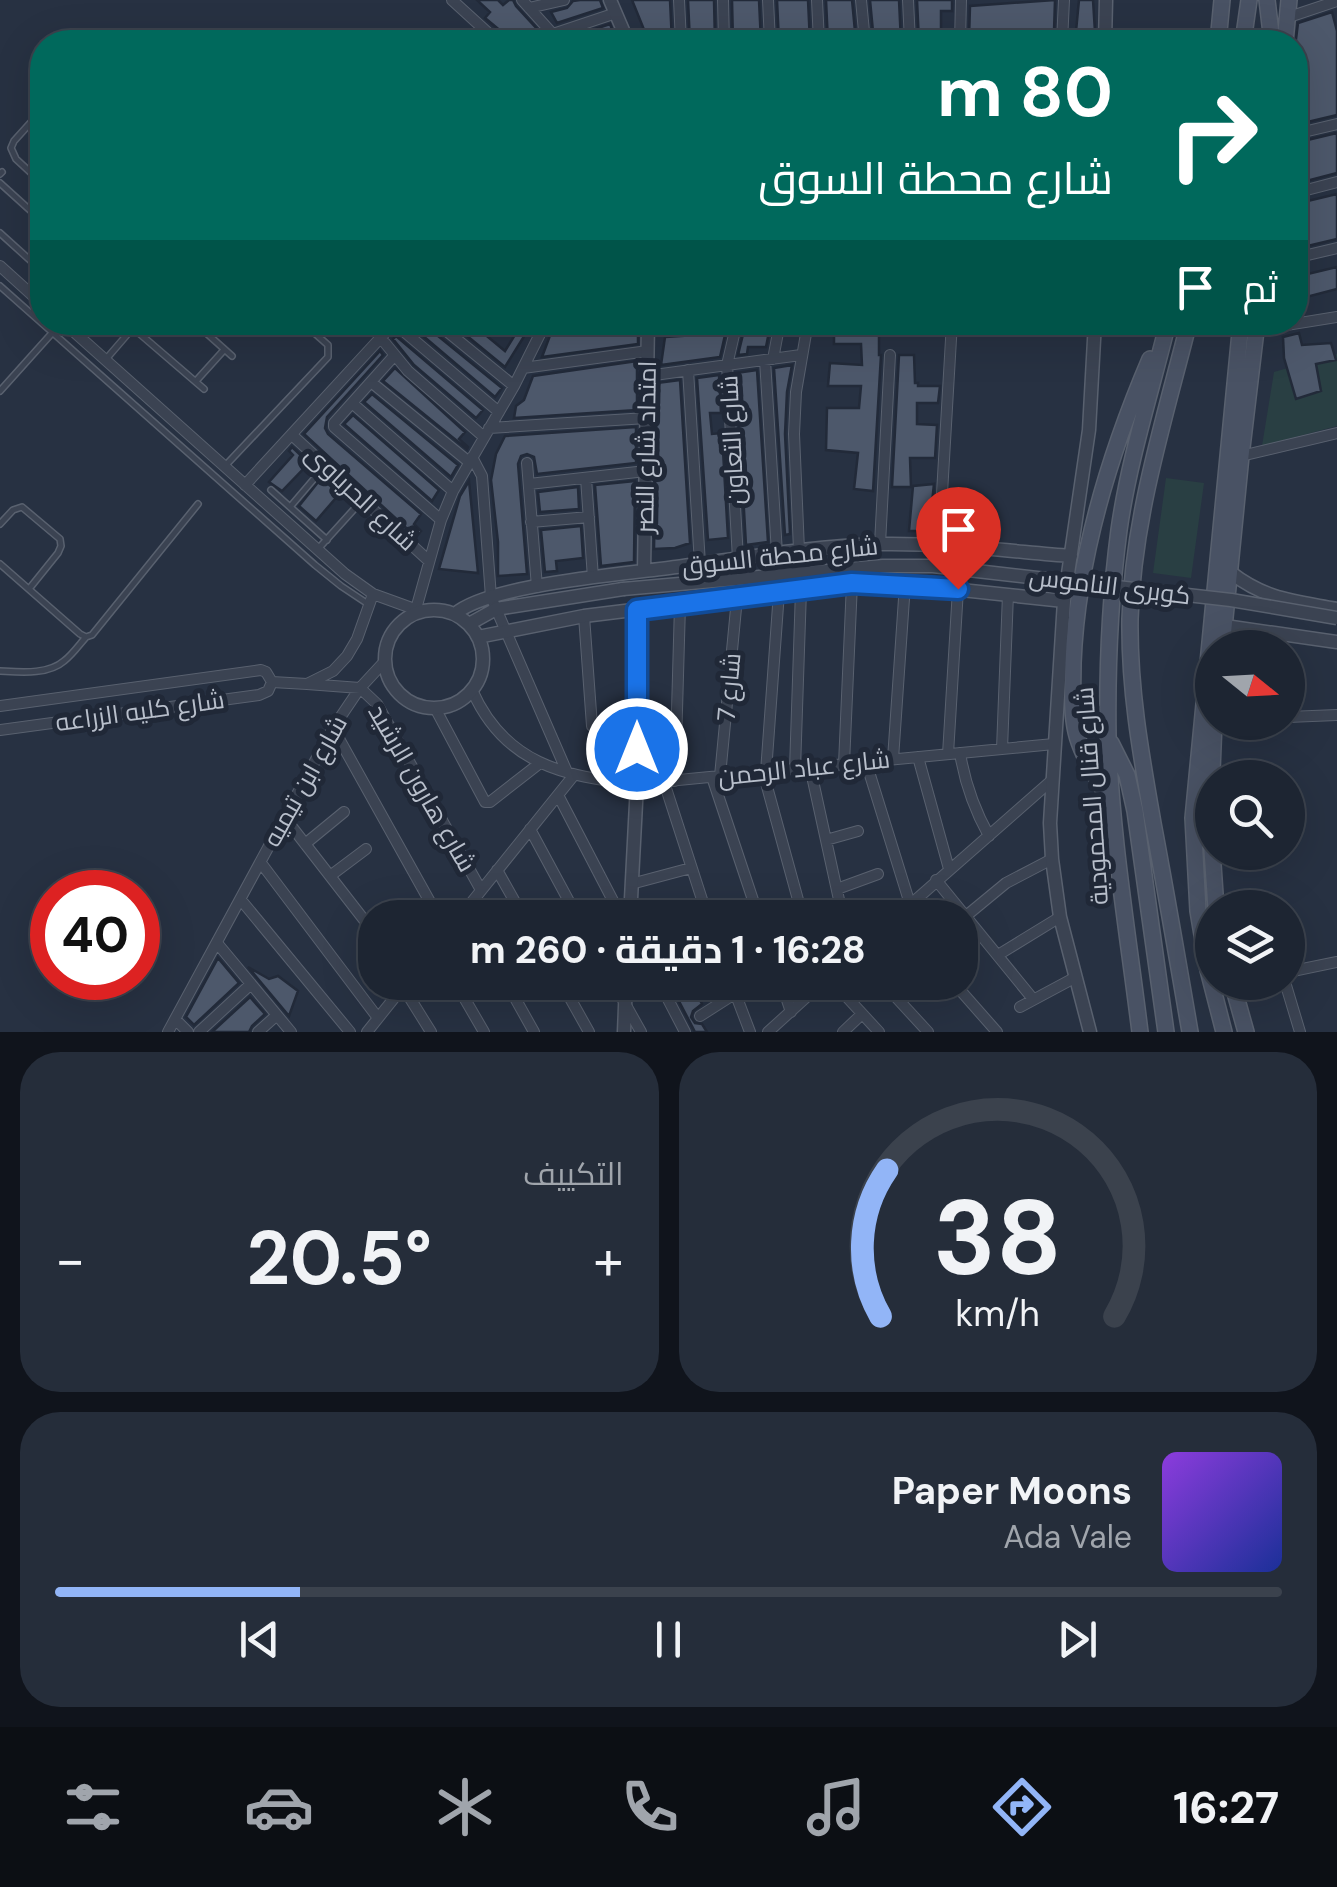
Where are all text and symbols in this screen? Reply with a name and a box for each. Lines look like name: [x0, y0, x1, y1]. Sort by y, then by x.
text: 80 m: [937, 47, 1113, 138]
icon: right: [1148, 70, 1278, 200]
text: شارع محطة السوق: [758, 149, 1113, 208]
icon: arrive: [1168, 260, 1223, 315]
text: ثم: [1243, 264, 1278, 314]
street label: امتداد شارع النصر: [628, 360, 664, 536]
street label: شارع التعاون: [712, 374, 752, 506]
street label: شارع الحرباوى: [298, 438, 424, 558]
pin: [916, 487, 1001, 590]
icon: arrive: [931, 502, 986, 557]
street label: شارع محطة السوق: [680, 529, 880, 583]
street label: كوبرى الناموس: [1027, 560, 1193, 612]
north arrow: [1195, 630, 1305, 740]
map controls: [1195, 630, 1305, 1000]
street label: شارع 7: [710, 651, 748, 723]
street label: شارع كليه الزراعه: [53, 683, 227, 739]
street label: شارع قنال المحمودية: [1068, 686, 1116, 906]
position arrow: [585, 697, 689, 801]
street label: شارع هارون الرشيد: [361, 698, 483, 878]
street label: شارع ابن تيميه: [255, 709, 355, 853]
street label: شارع عباد الرحمن: [716, 743, 892, 793]
button: search: [1195, 760, 1305, 870]
speed limit sign: 40: [30, 870, 160, 1000]
button: layers: [1195, 890, 1305, 1000]
text: 16:28 · 1 دقيقة · 260 m: [470, 925, 866, 975]
text: التكييف: [523, 1153, 624, 1195]
text: 38: [933, 1171, 1062, 1306]
text: 20.5°: [246, 1210, 432, 1307]
text: −: [55, 1224, 85, 1296]
text: +: [593, 1224, 623, 1296]
text: km/h: [956, 1291, 1040, 1337]
text: Paper Moons: [892, 1466, 1132, 1516]
text: Ada Vale: [1003, 1516, 1132, 1558]
icon: previous: [232, 1612, 287, 1667]
icon: pause: [641, 1612, 696, 1667]
icon: next: [1050, 1612, 1105, 1667]
icon: filters: [58, 1772, 128, 1842]
icon: car: [244, 1772, 314, 1842]
icon: climate: [430, 1772, 500, 1842]
icon: phone: [615, 1772, 685, 1842]
icon: music: [801, 1772, 871, 1842]
icon: directions: [987, 1772, 1057, 1842]
text: 16:27: [1173, 1778, 1279, 1837]

